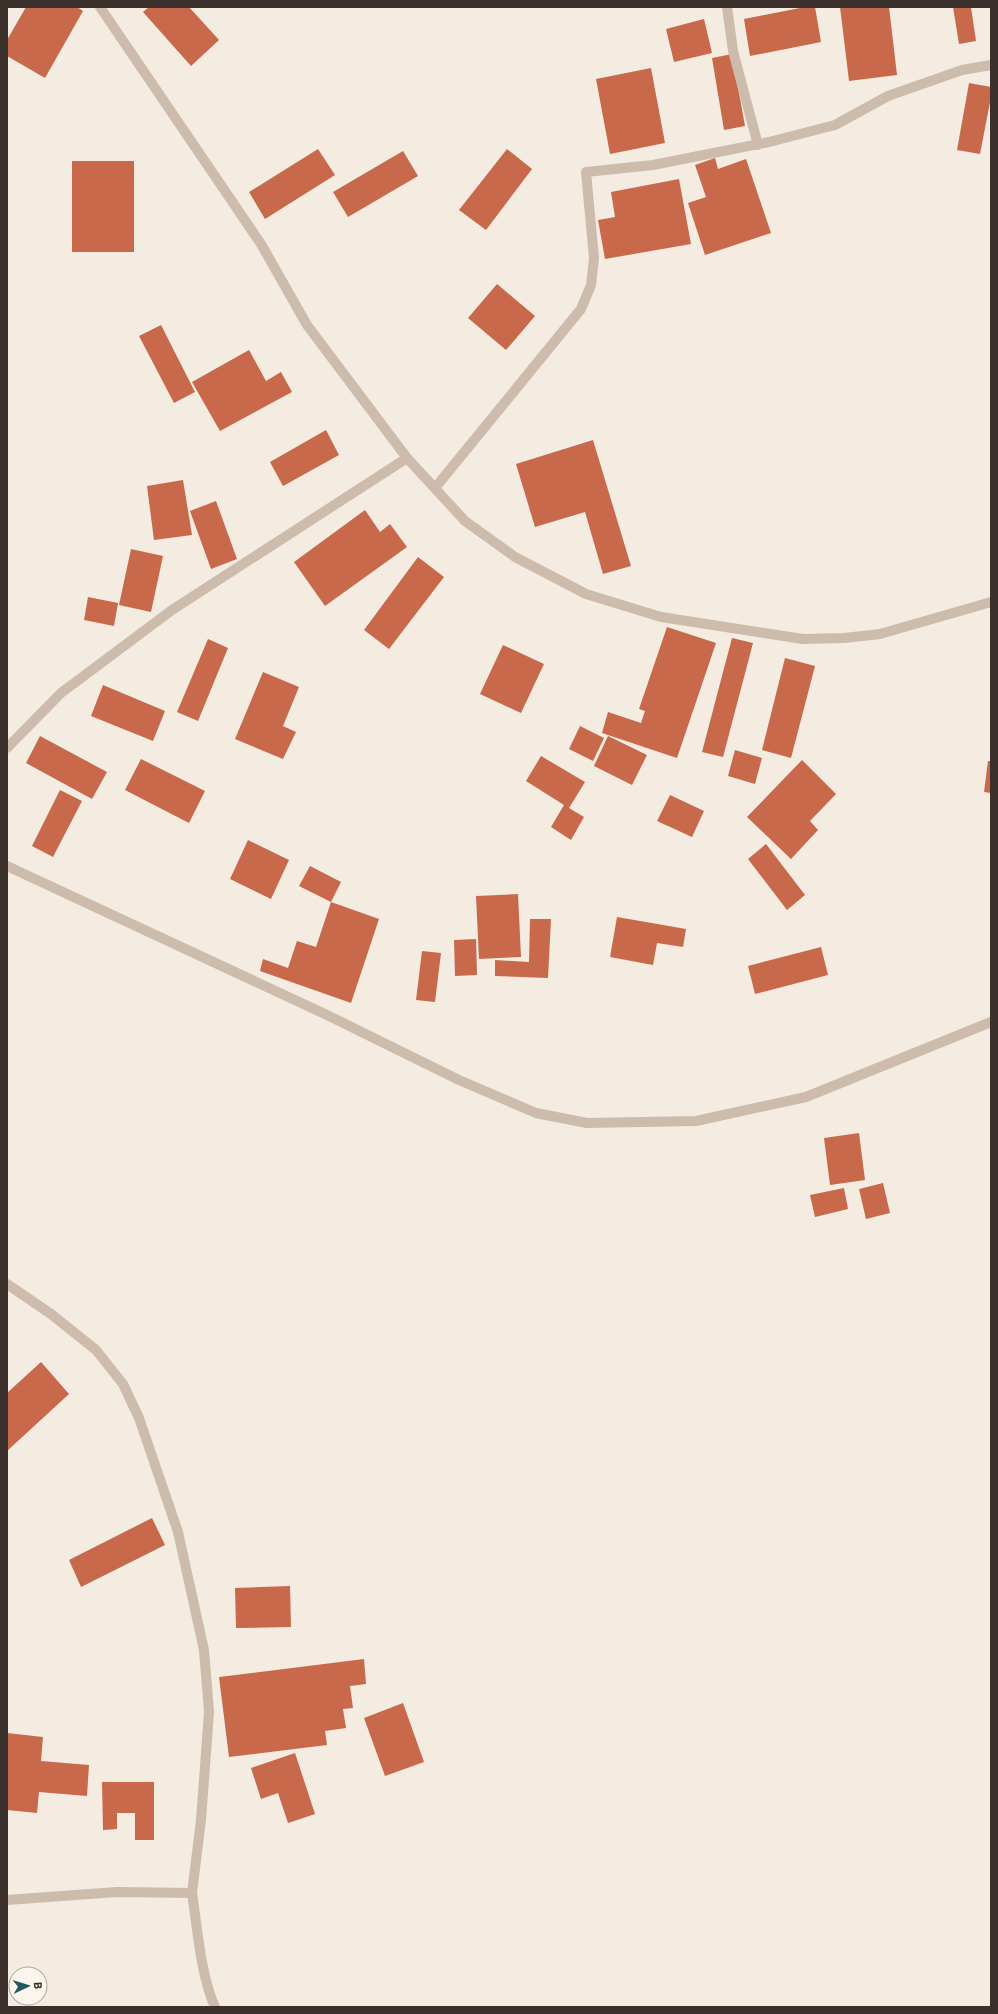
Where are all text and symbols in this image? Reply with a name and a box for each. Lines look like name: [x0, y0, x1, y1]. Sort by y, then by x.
north arrow: [8, 1966, 48, 2006]
text: B: [31, 1981, 46, 1989]

